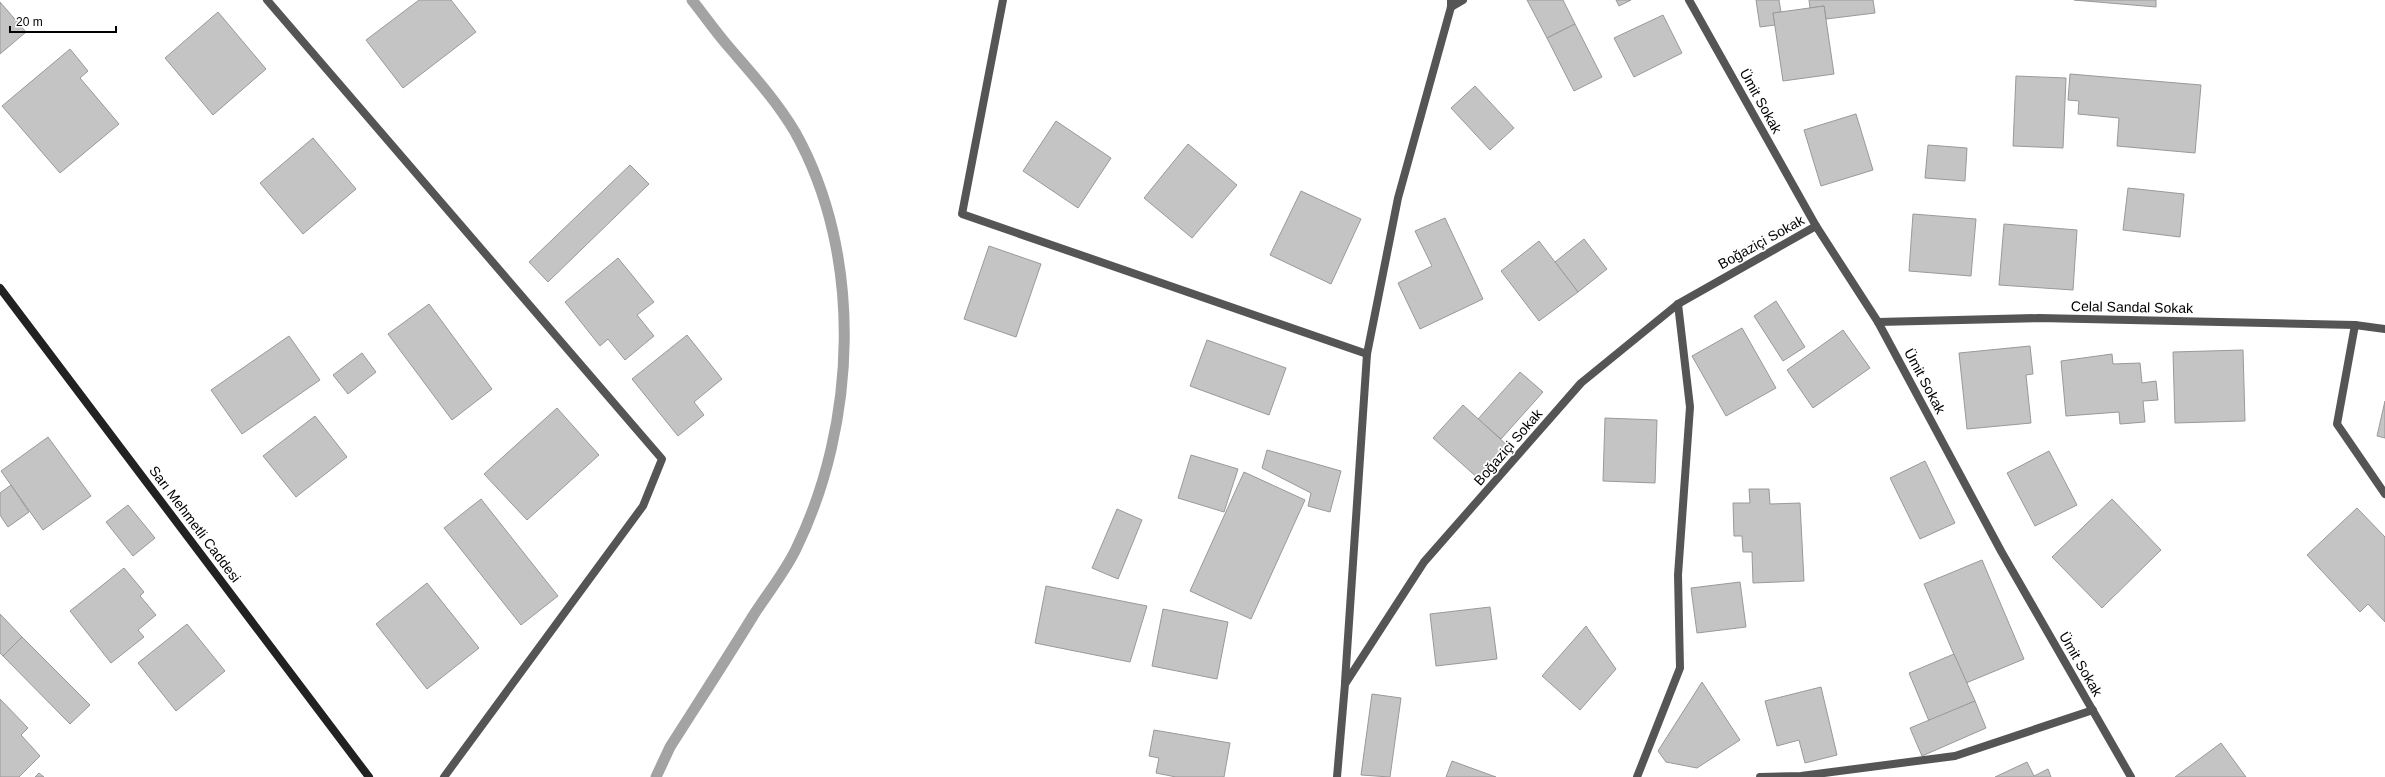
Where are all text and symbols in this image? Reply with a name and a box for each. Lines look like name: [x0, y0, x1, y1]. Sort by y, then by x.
scale bar: [10, 8, 116, 34]
text: 20 m: [16, 15, 43, 29]
street label: Ümit Sokak: [1737, 65, 1787, 137]
street label: Boğaziçi Sokak: [1715, 211, 1808, 272]
street label: Celal Sandal Sokak: [2071, 298, 2194, 316]
street label: Ümit Sokak: [1901, 345, 1950, 417]
street label: Boğaziçi Sokak: [1471, 405, 1546, 488]
street label: Sarı Mehmetli Caddesi: [146, 463, 244, 585]
street label: Ümit Sokak: [2056, 629, 2107, 700]

